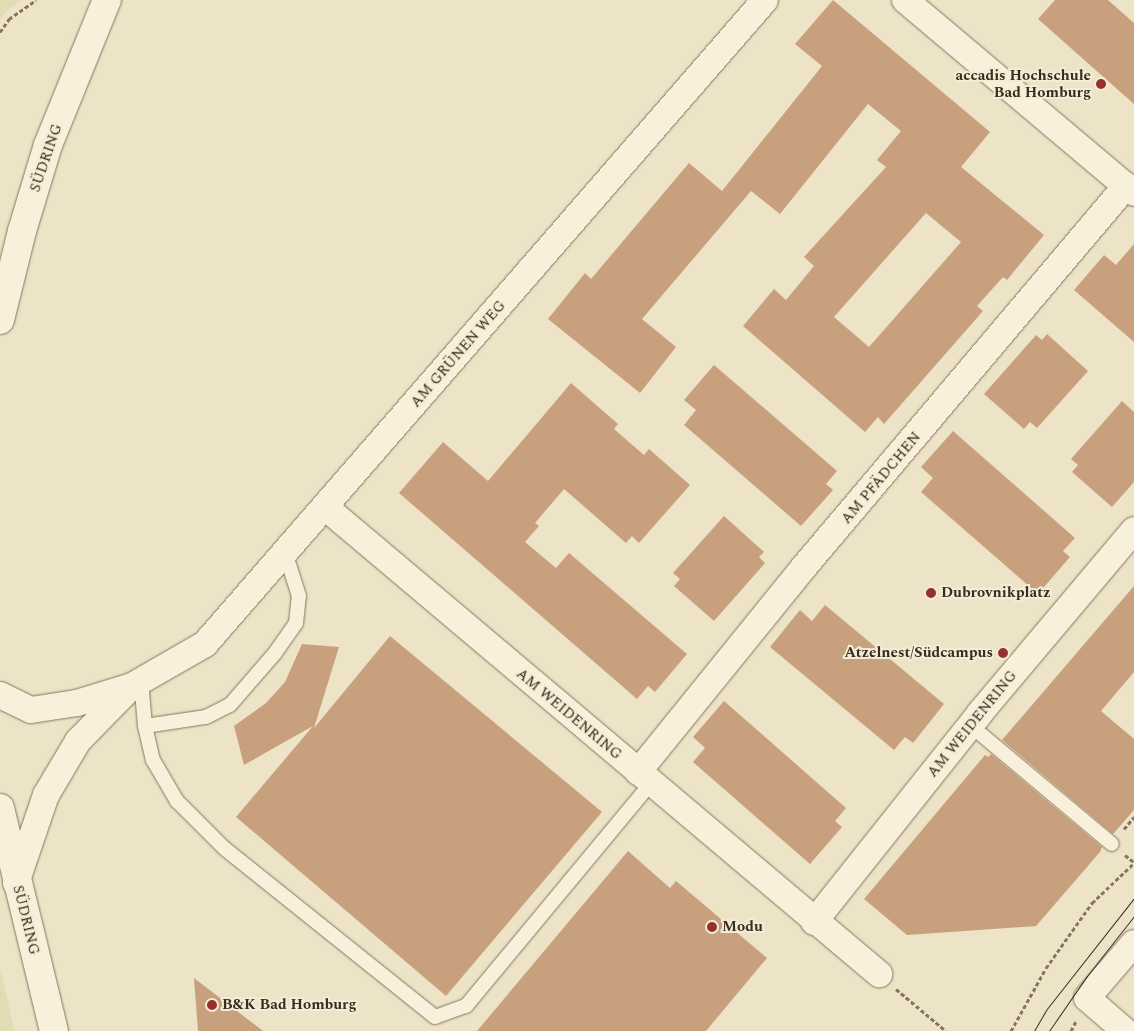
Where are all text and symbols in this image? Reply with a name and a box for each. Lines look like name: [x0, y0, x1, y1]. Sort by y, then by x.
place label: accadis Hochschule Bad Homburg: [956, 66, 1091, 101]
marker: accadis Hochschule Bad Homburg: [1095, 78, 1107, 90]
street label: SÜDRING: [26, 122, 66, 194]
street label: AM GRÜNEN WEG: [407, 297, 509, 411]
street label: AM PFÄDCHEN: [837, 428, 925, 528]
place label: Dubrovnikplatz: [941, 584, 1050, 602]
marker: Dubrovnikplatz: [925, 587, 937, 599]
place label: Atzelnest/Südcampus: [845, 644, 993, 662]
marker: Atzelnest/Südcampus: [997, 647, 1009, 659]
street label: AM WEIDENRING: [513, 665, 625, 763]
street label: AM WEIDENRING: [923, 667, 1021, 781]
street label: SÜDRING: [9, 883, 43, 957]
place label: Modu: [722, 918, 763, 936]
marker: Modu: [706, 921, 718, 933]
place label: B&K Bad Homburg: [222, 996, 357, 1014]
marker: B&K Bad Homburg: [206, 999, 218, 1011]

